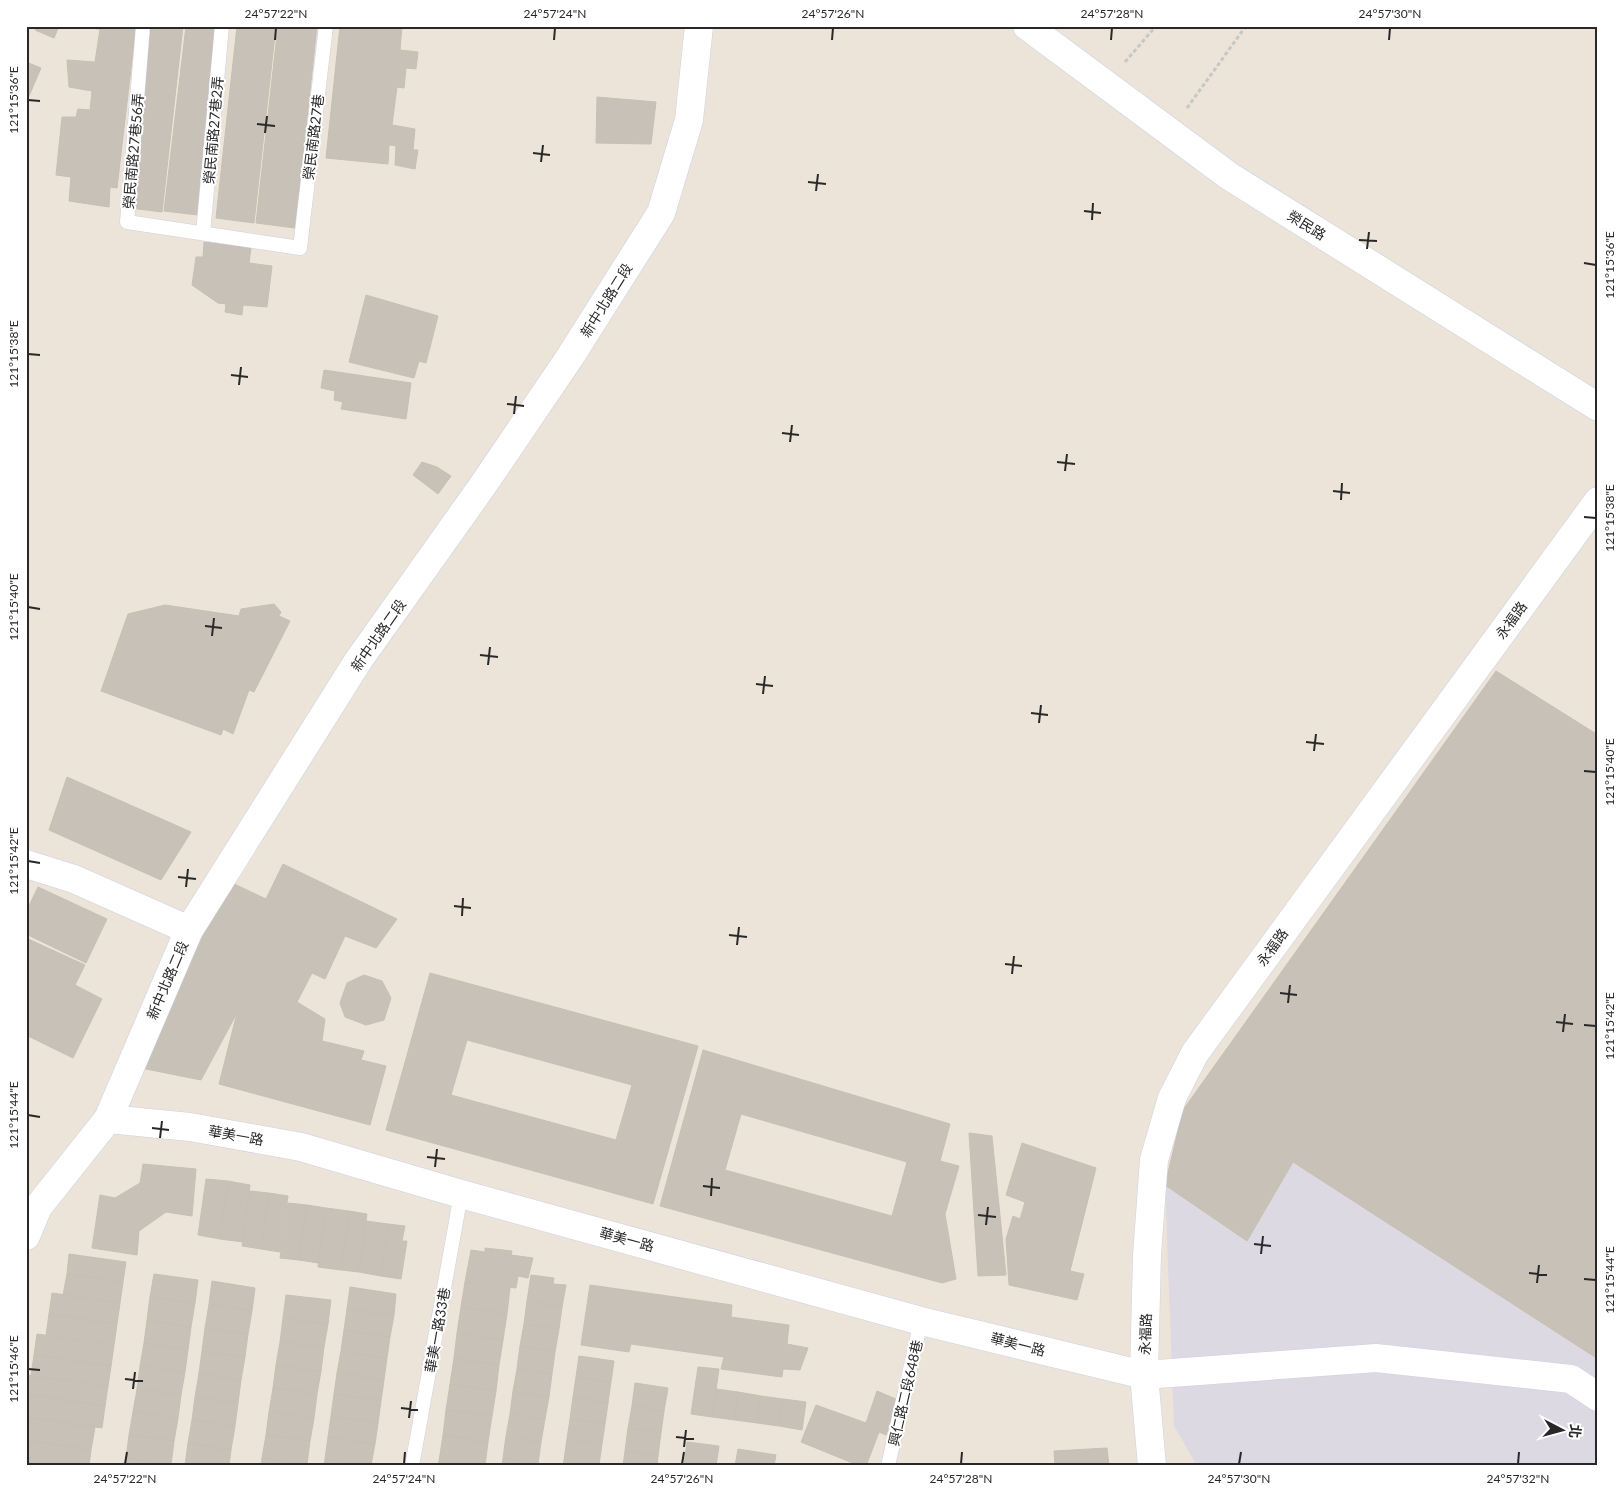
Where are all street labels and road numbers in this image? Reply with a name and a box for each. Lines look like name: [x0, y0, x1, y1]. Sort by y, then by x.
street label: 榮民南路27巷2弄: [200, 75, 226, 185]
street label: 榮民南路27巷56弄: [119, 92, 147, 210]
street label: 榮民南路27巷: [299, 93, 327, 181]
street label: 榮民路: [1285, 207, 1329, 243]
street label: 新中北路二段: [577, 260, 635, 340]
street label: 新中北路二段: [347, 596, 409, 674]
street label: 永福路: [1492, 598, 1530, 642]
street label: 永福路: [1253, 925, 1291, 969]
street label: 新中北路二段: [143, 938, 191, 1022]
street label: 華美一路: [207, 1122, 265, 1148]
street label: 華美一路: [598, 1224, 656, 1254]
street label: 華美一路33巷: [421, 1286, 453, 1374]
street label: 永福路: [1136, 1313, 1154, 1355]
street label: 華美一路: [989, 1329, 1047, 1359]
street label: 興仁路二段648巷: [885, 1338, 925, 1448]

